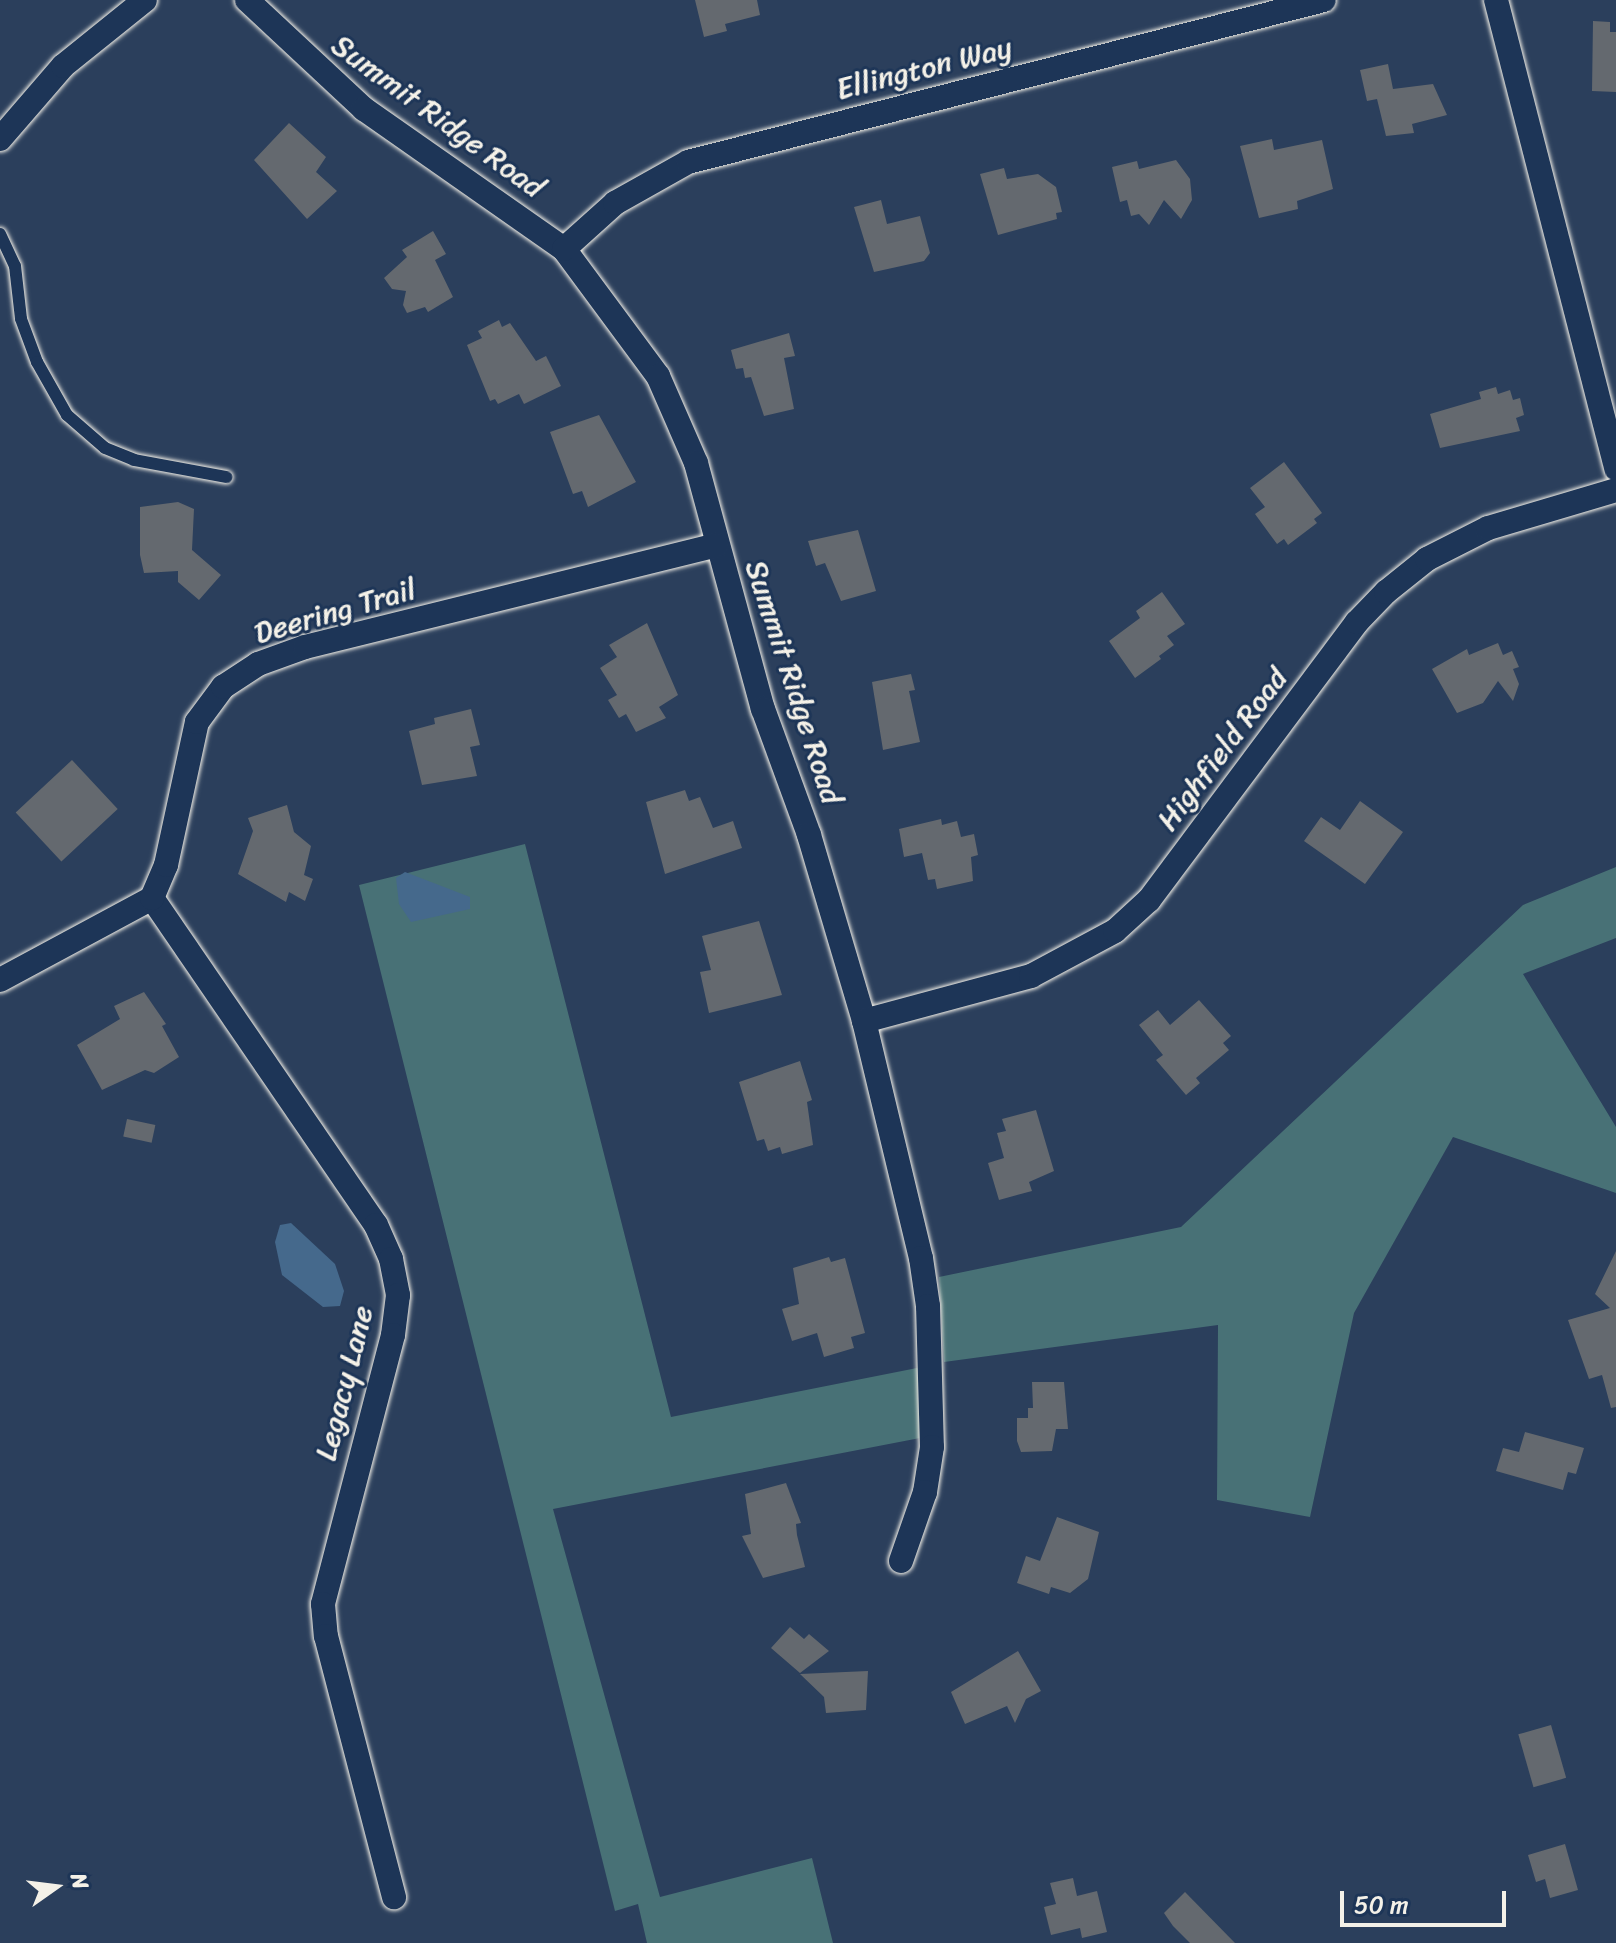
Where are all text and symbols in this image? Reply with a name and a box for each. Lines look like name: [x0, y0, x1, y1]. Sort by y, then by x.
street label: Summit Ridge Road: [325, 27, 551, 205]
street label: Ellington Way: [832, 29, 1016, 107]
street label: Summit Ridge Road: [738, 556, 850, 808]
street label: Deering Trail: [250, 571, 420, 651]
street label: Highfield Road: [1149, 661, 1295, 837]
street label: Legacy Lane: [307, 1302, 381, 1464]
north arrow: [16, 1847, 96, 1927]
text: N: [59, 1869, 101, 1893]
scale bar: [1344, 1875, 1510, 1925]
text: 50 m: [1354, 1884, 1409, 1926]

